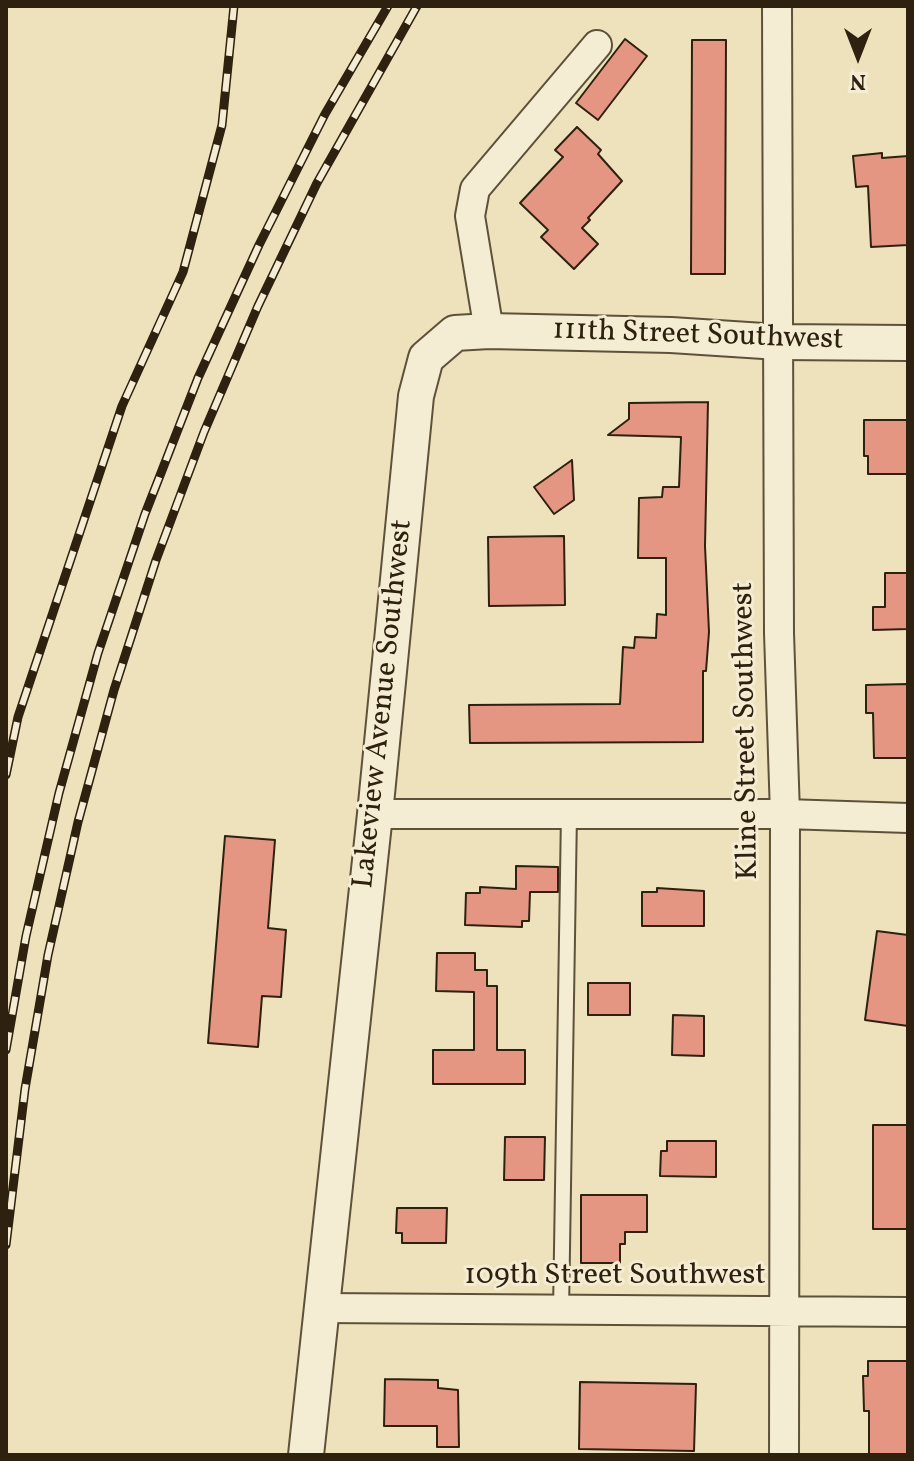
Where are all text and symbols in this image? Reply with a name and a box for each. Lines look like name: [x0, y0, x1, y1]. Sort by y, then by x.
north arrow: [818, 16, 898, 96]
text: N: [850, 65, 866, 96]
street label: 111th Street Southwest: [552, 314, 844, 360]
street label: Lakeview Avenue Southwest: [348, 518, 422, 890]
street label: Kline Street Southwest: [727, 582, 769, 880]
street label: 109th Street Southwest: [464, 1259, 766, 1295]

